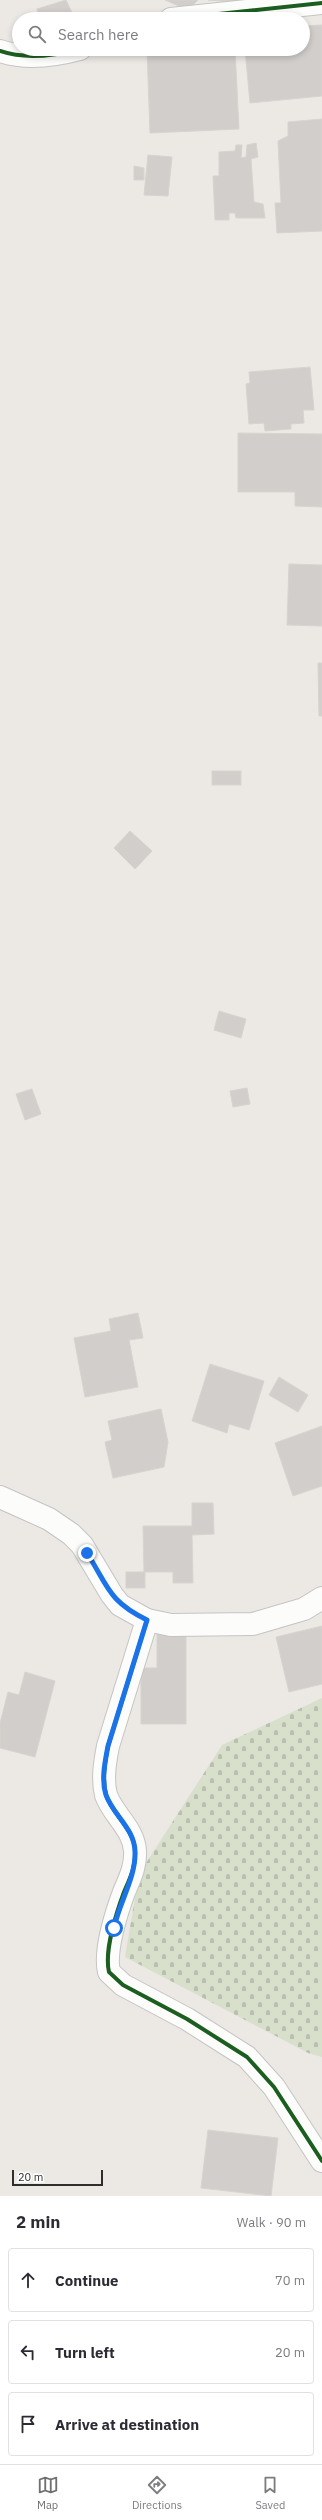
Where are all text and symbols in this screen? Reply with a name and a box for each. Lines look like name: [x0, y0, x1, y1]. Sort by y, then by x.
search box: [12, 12, 310, 56]
icon: search: [26, 23, 48, 45]
text: Search here: [58, 25, 138, 44]
route end: [78, 1544, 96, 1562]
route start: [105, 1919, 123, 1937]
scale bar: [12, 2168, 103, 2187]
text: 20 m: [18, 2170, 43, 2184]
text: 2 min: [16, 2211, 60, 2233]
text: Walk · 90 m: [237, 2214, 306, 2231]
icon: ahead: [17, 2269, 39, 2291]
text: Continue: [55, 2271, 119, 2290]
text: 70 m: [275, 2272, 305, 2289]
icon: left: [17, 2341, 39, 2363]
text: Turn left: [55, 2343, 115, 2362]
text: 20 m: [275, 2344, 305, 2361]
icon: arrive: [17, 2413, 39, 2435]
text: Arrive at destination: [55, 2415, 199, 2434]
tab: Map: [37, 2474, 59, 2512]
tab: Directions: [132, 2474, 182, 2512]
tab: Saved: [255, 2474, 285, 2512]

